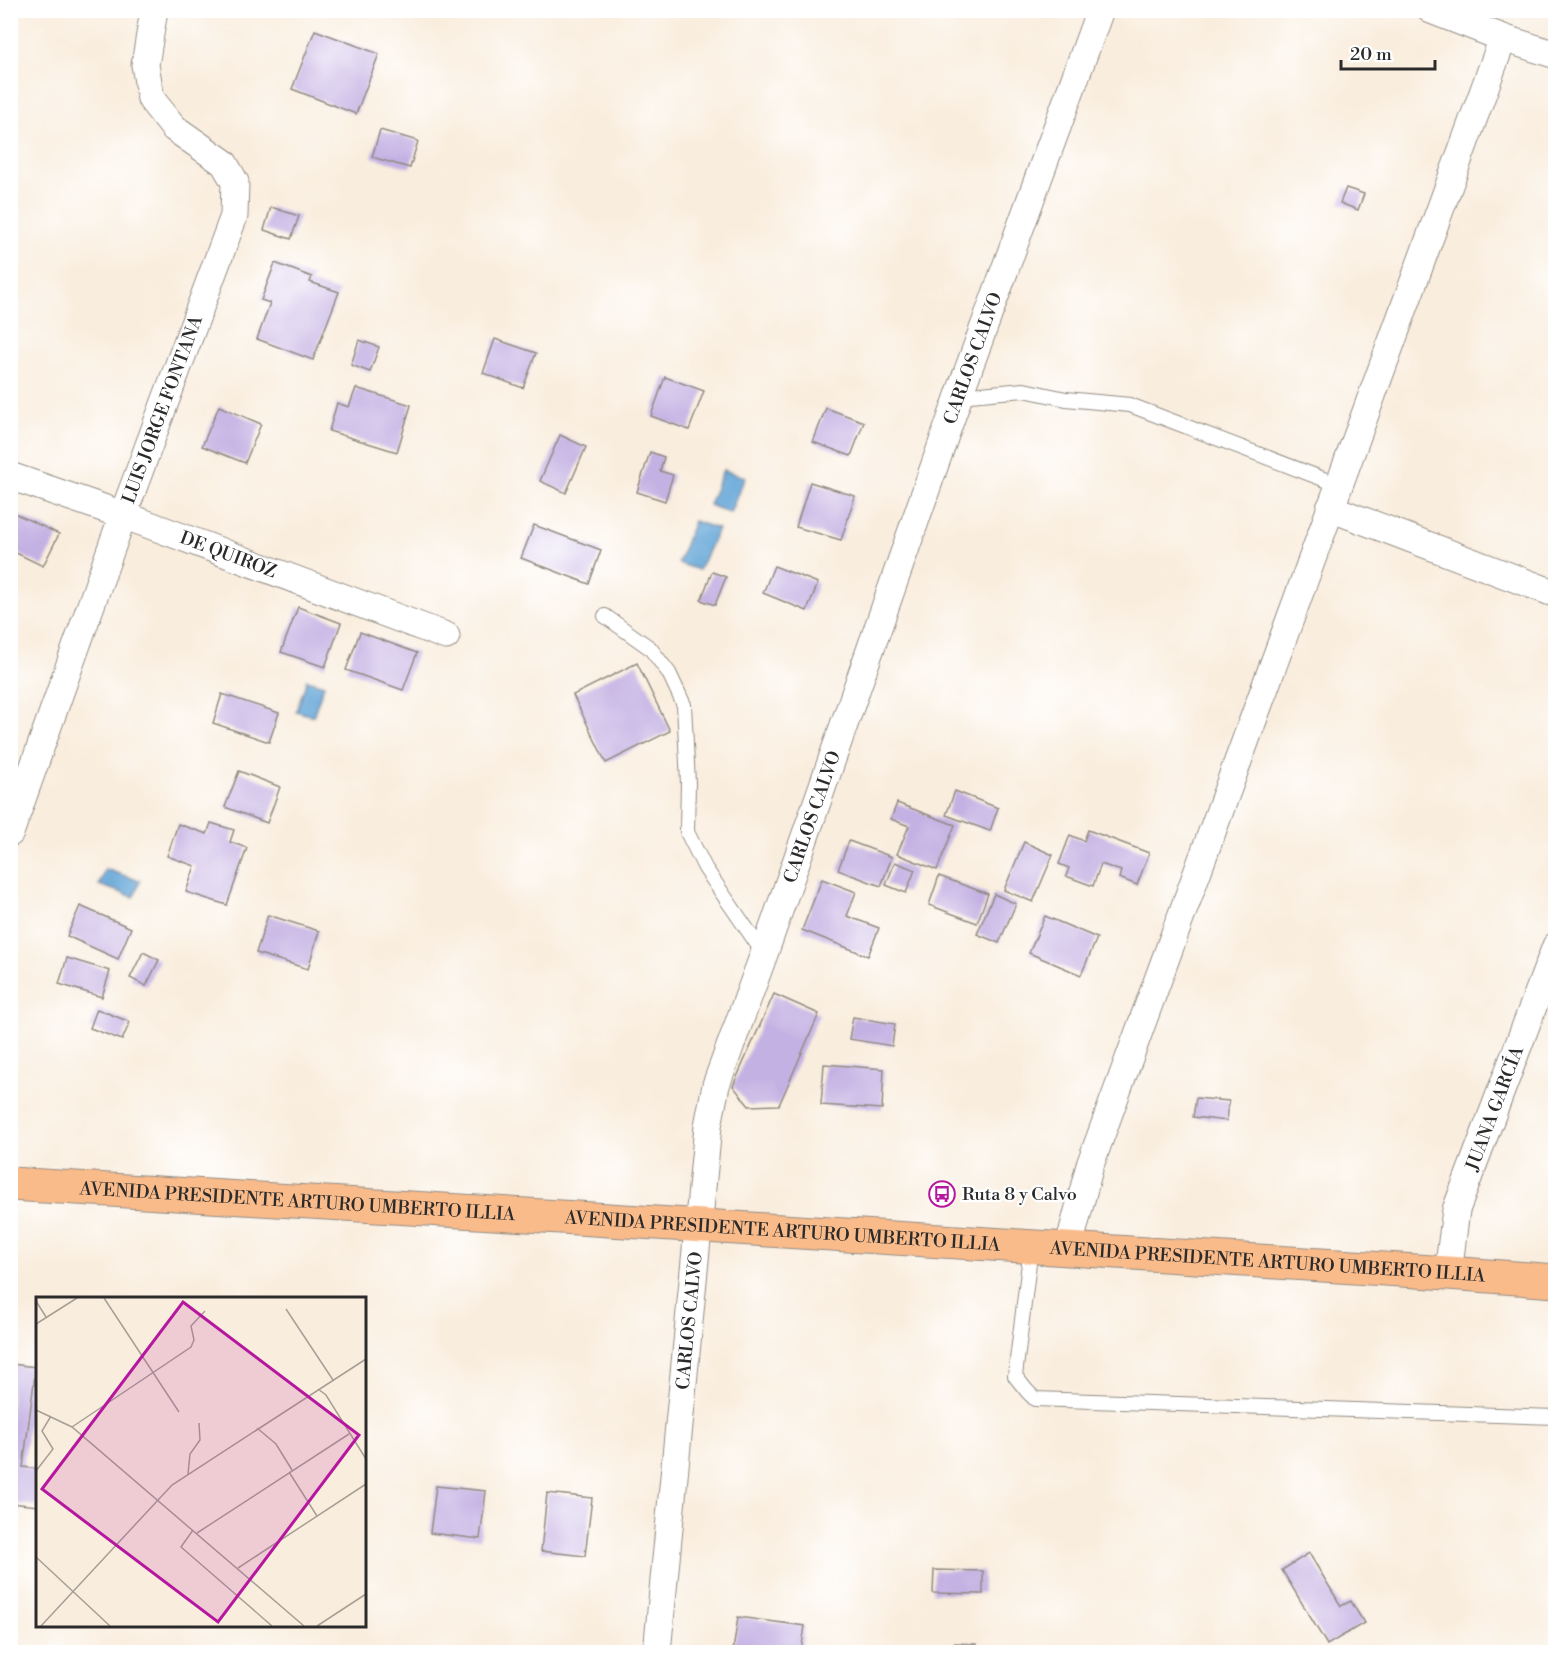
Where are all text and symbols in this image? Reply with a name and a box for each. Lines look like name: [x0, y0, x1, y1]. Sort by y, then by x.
scale bar: [1341, 33, 1436, 71]
text: 20 m: [1350, 43, 1392, 66]
street label: CARLOS CALVO: [939, 289, 1008, 427]
street label: LUIS JORGE FONTANA: [117, 312, 208, 507]
street label: DE QUIROZ: [177, 526, 280, 584]
street label: CARLOS CALVO: [779, 748, 846, 886]
street label: JUANA GARCÍA: [1461, 1043, 1529, 1175]
street label: AVENIDA PRESIDENTE ARTURO UMBERTO ILLIA: [78, 1177, 517, 1226]
bus stop icon: Ruta 8 y Calvo: [927, 1179, 957, 1209]
place label: Ruta 8 y Calvo: [962, 1183, 1077, 1206]
street label: AVENIDA PRESIDENTE ARTURO UMBERTO ILLIA: [563, 1206, 1002, 1257]
street label: AVENIDA PRESIDENTE ARTURO UMBERTO ILLIA: [1048, 1237, 1487, 1288]
street label: CARLOS CALVO: [671, 1250, 708, 1391]
inset map: [36, 1297, 366, 1627]

